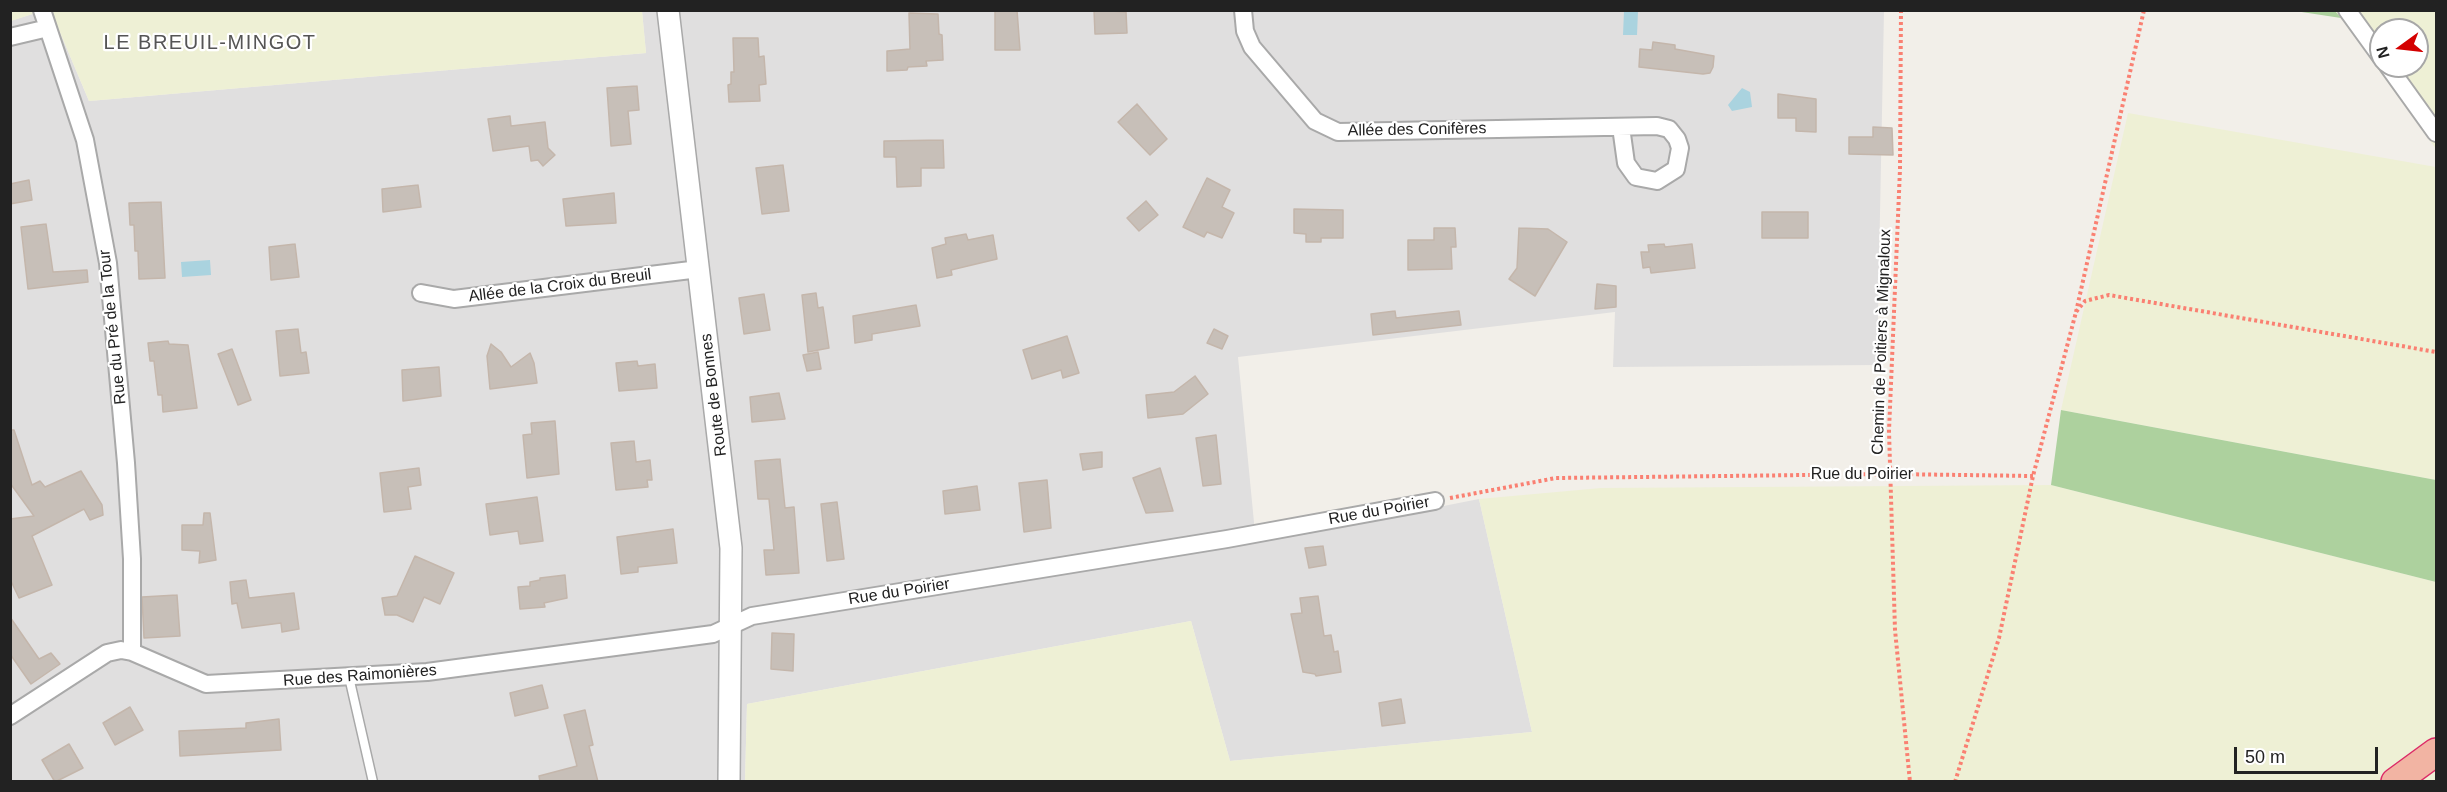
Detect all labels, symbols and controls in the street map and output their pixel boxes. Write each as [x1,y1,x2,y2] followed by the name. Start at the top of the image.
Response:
[2369,18,2429,78] north arrow
[104,31,316,55] district label: LE BREUIL-MINGOT
[2373,44,2393,60] text: N
[1347,119,1487,141] street label: Allée des Conifères
[1868,229,1896,455] street label: Chemin de Poitiers à Mignaloux
[95,249,131,405] street label: Rue du Pré de la Tour
[467,265,653,307] street label: Allée de la Croix du Breuil
[697,332,731,458] street label: Route de Bonnes
[1811,465,1913,485] street label: Rue du Poirier
[1327,493,1431,529] street label: Rue du Poirier
[847,575,951,609] street label: Rue du Poirier
[283,661,437,691] street label: Rue des Raimonières
[2237,735,2381,773] scale bar
[2245,747,2285,767] text: 50 m

